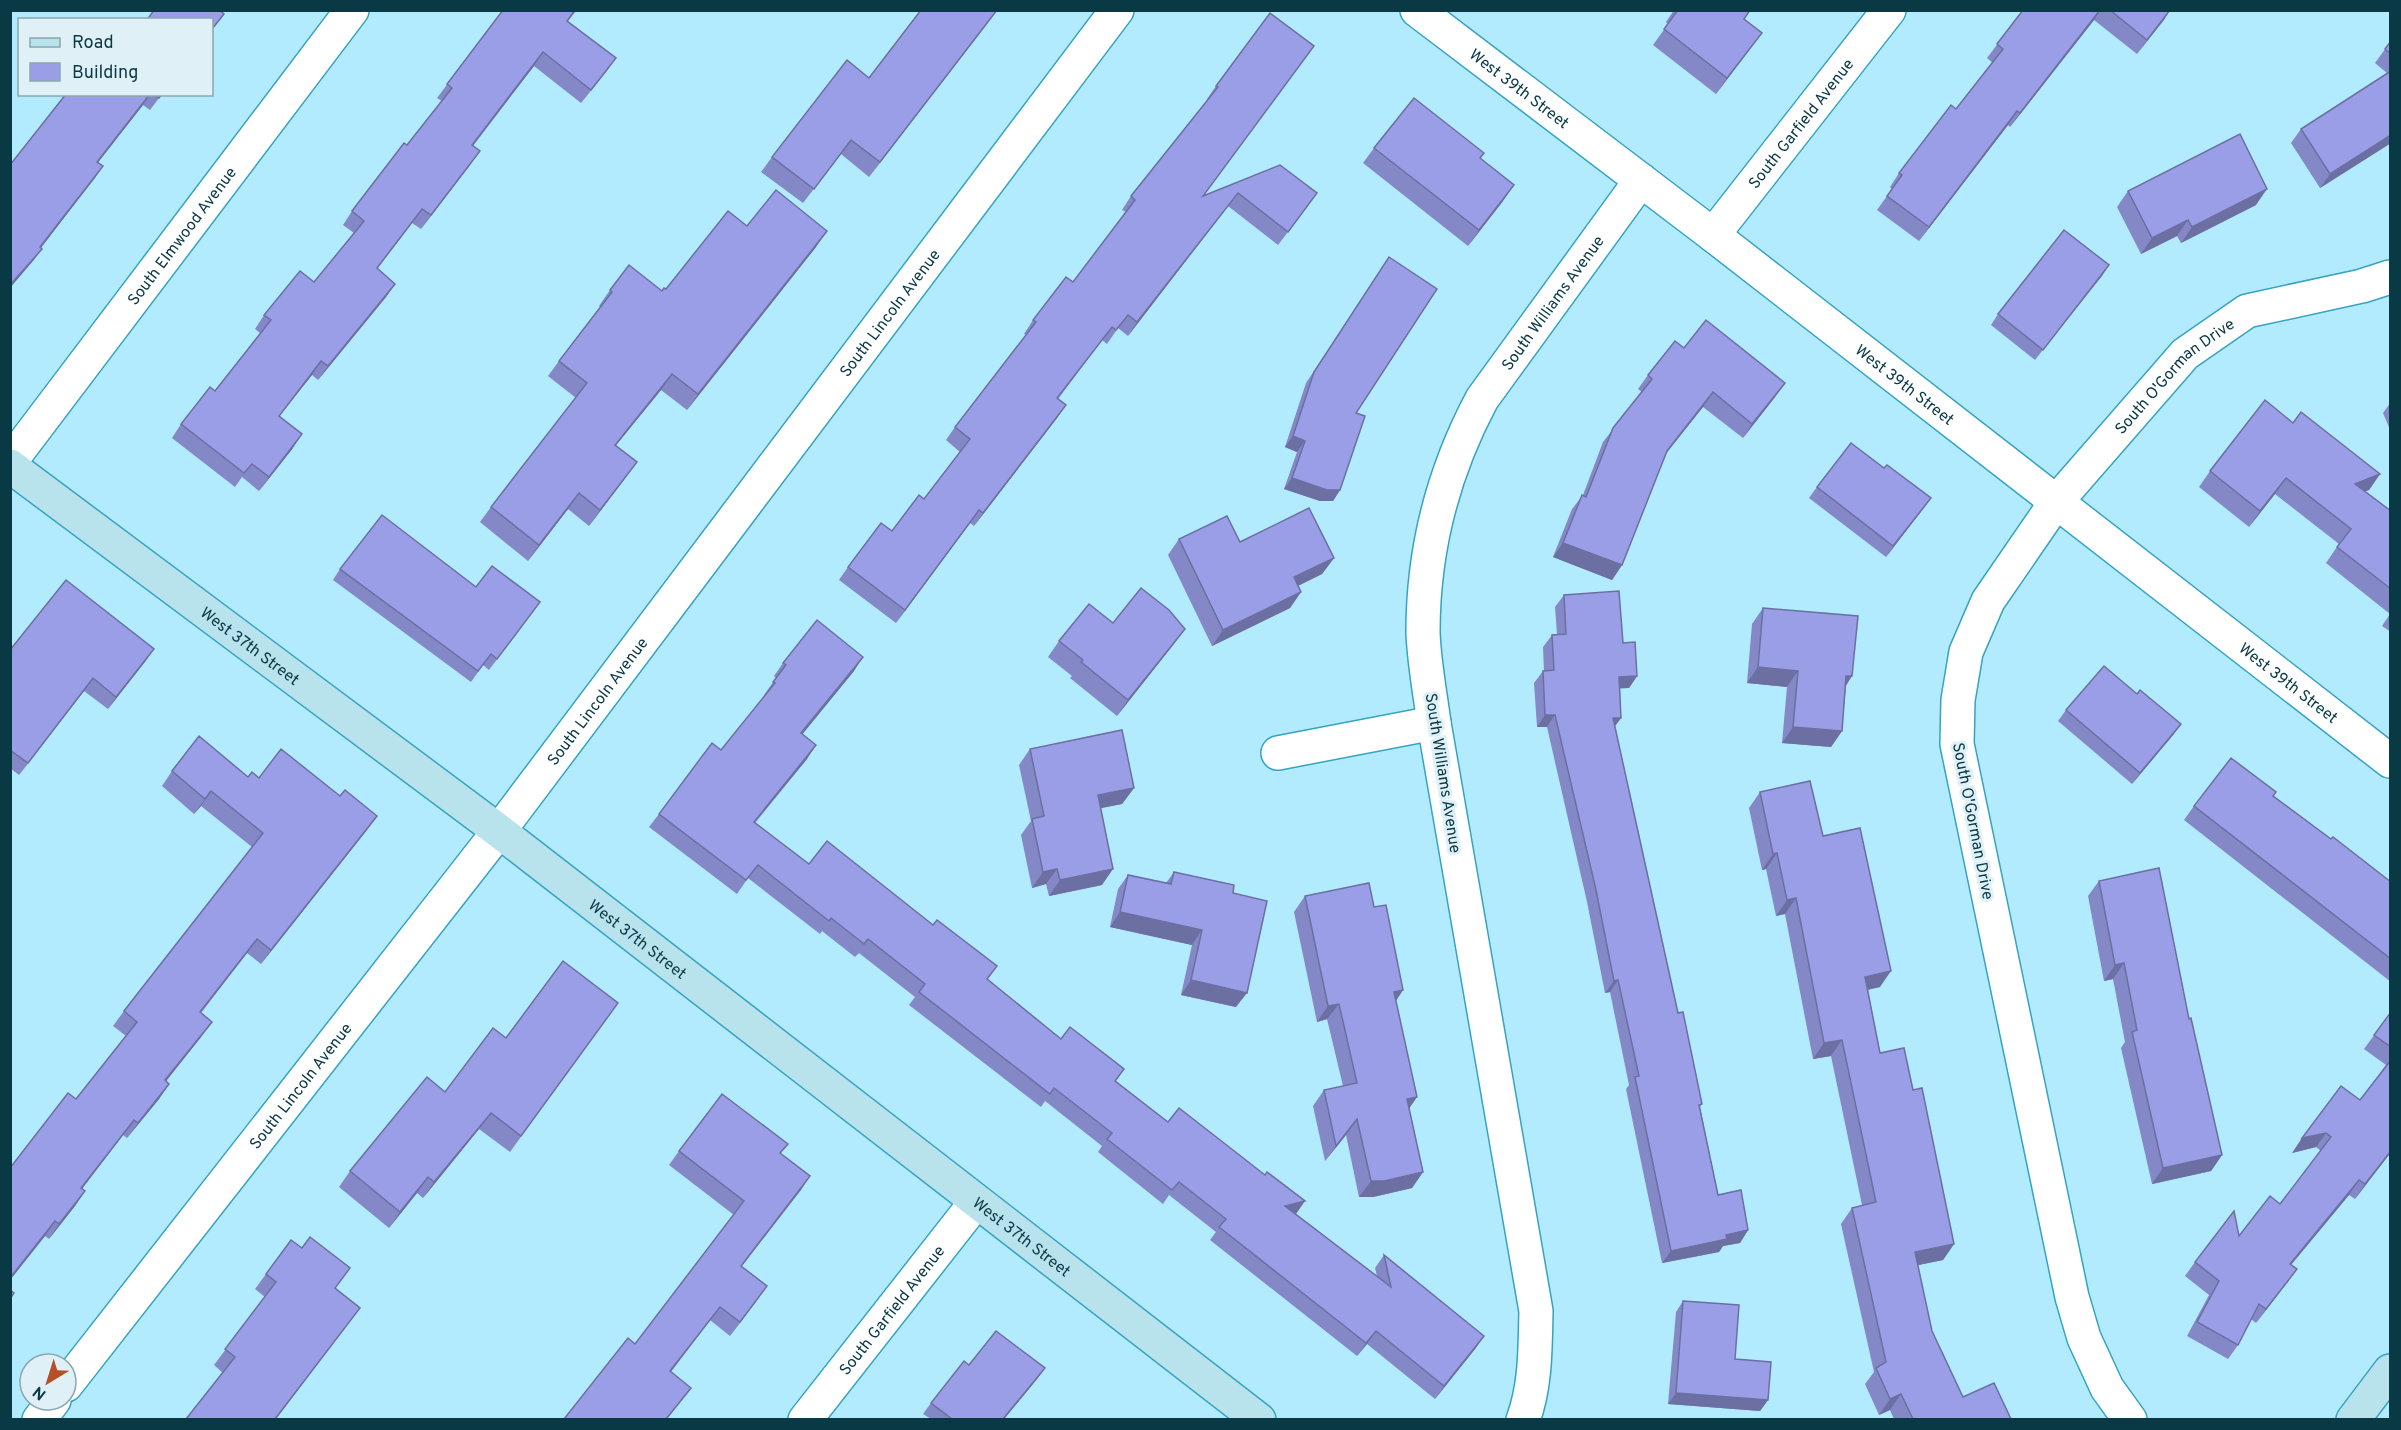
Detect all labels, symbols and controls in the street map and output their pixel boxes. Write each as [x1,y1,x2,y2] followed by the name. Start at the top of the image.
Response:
[18,18,213,96] legend
[72,32,114,55] text: Road
[1465,45,1572,134] street label: West 39th Street
[1745,55,1859,193] street label: South Garfield Avenue
[72,62,138,85] text: Building
[124,164,242,310] street label: South Elmwood Avenue
[1498,232,1609,375] street label: South Williams Avenue
[836,246,945,382] street label: South Lincoln Avenue
[2112,315,2239,439] street label: South O'Gorman Drive
[1850,341,1957,431] street label: West 39th Street
[196,604,303,691] street label: West 37th Street
[544,634,653,770] street label: South Lincoln Avenue
[2234,639,2341,729] street label: West 39th Street
[1420,692,1465,855] street label: South Williams Avenue
[1947,741,1997,902] street label: South O'Gorman Drive
[584,896,690,985] street label: West 37th Street
[246,1020,357,1154] street label: South Lincoln Avenue
[968,1194,1074,1282] street label: West 37th Street
[836,1242,950,1380] street label: South Garfield Avenue
[18,1352,78,1412] north arrow
[29,1381,51,1404] text: N

